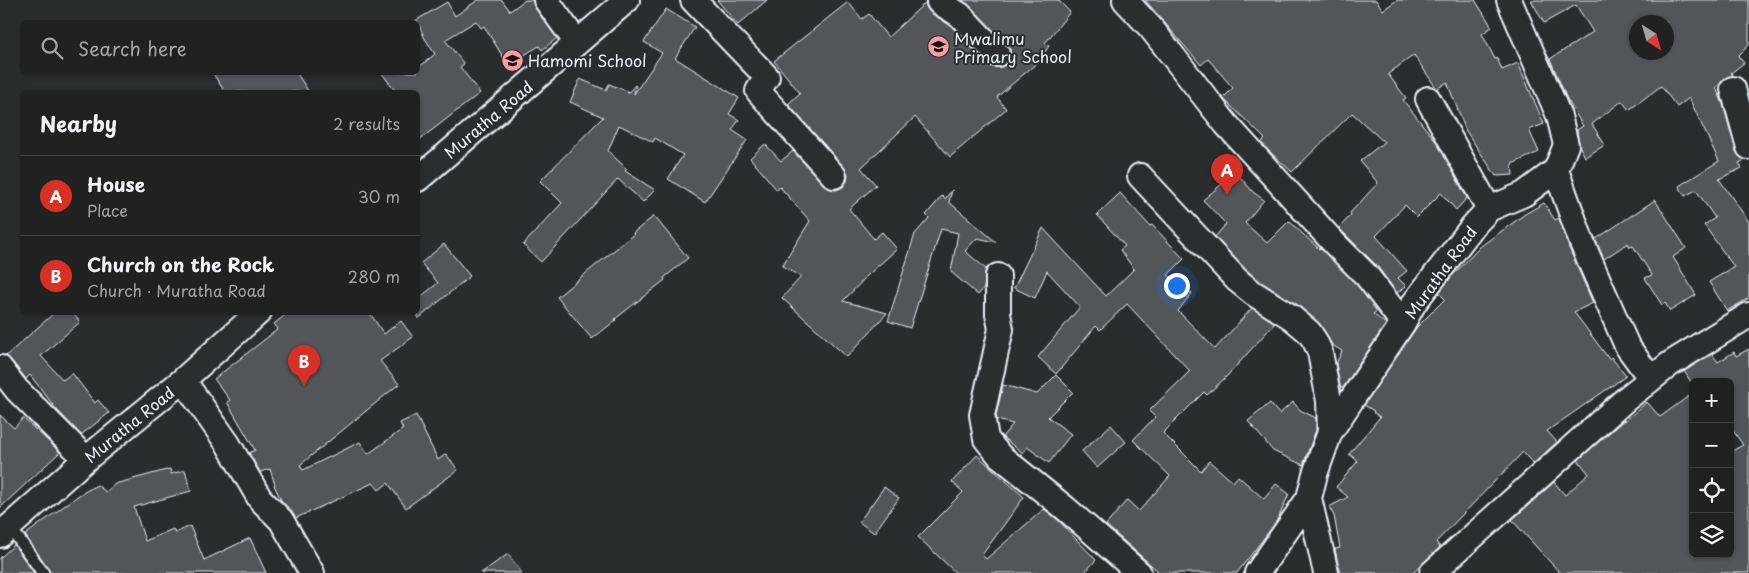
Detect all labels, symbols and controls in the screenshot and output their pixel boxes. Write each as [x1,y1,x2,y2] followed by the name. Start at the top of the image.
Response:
[1629,15,1674,60] north arrow
[20,20,420,75] search box
[954,26,1072,68] place label: Mwalimu Primary School
[38,34,66,62] icon: search
[78,34,187,62] text: Search here
[926,35,950,59] school or university icon: Mwalimu Primary School
[500,48,524,72] school or university icon: Hamomi School
[528,48,647,72] place label: Hamomi School
[438,75,538,163] street label: Muratha Road
[40,107,117,139] text: Nearby
[333,111,400,135] text: 2 results
[1211,154,1243,195] pin: A
[87,170,145,198] text: House
[50,184,62,208] text: A
[358,184,400,208] text: 30 m
[87,198,128,222] text: Place
[1398,221,1482,323] street label: Muratha Road
[87,250,275,278] text: Church on the Rock
[51,264,61,288] text: B
[348,264,400,288] text: 280 m
[1164,273,1190,299] your location
[87,278,266,302] text: Church · Muratha Road
[288,345,320,386] pin: B
[1689,378,1734,558] map controls
[1689,378,1734,423] button: +
[79,380,179,468] street label: Muratha Road
[1689,423,1734,468] button: −
[1689,468,1734,513] button: locate
[1689,513,1734,558] button: layers

